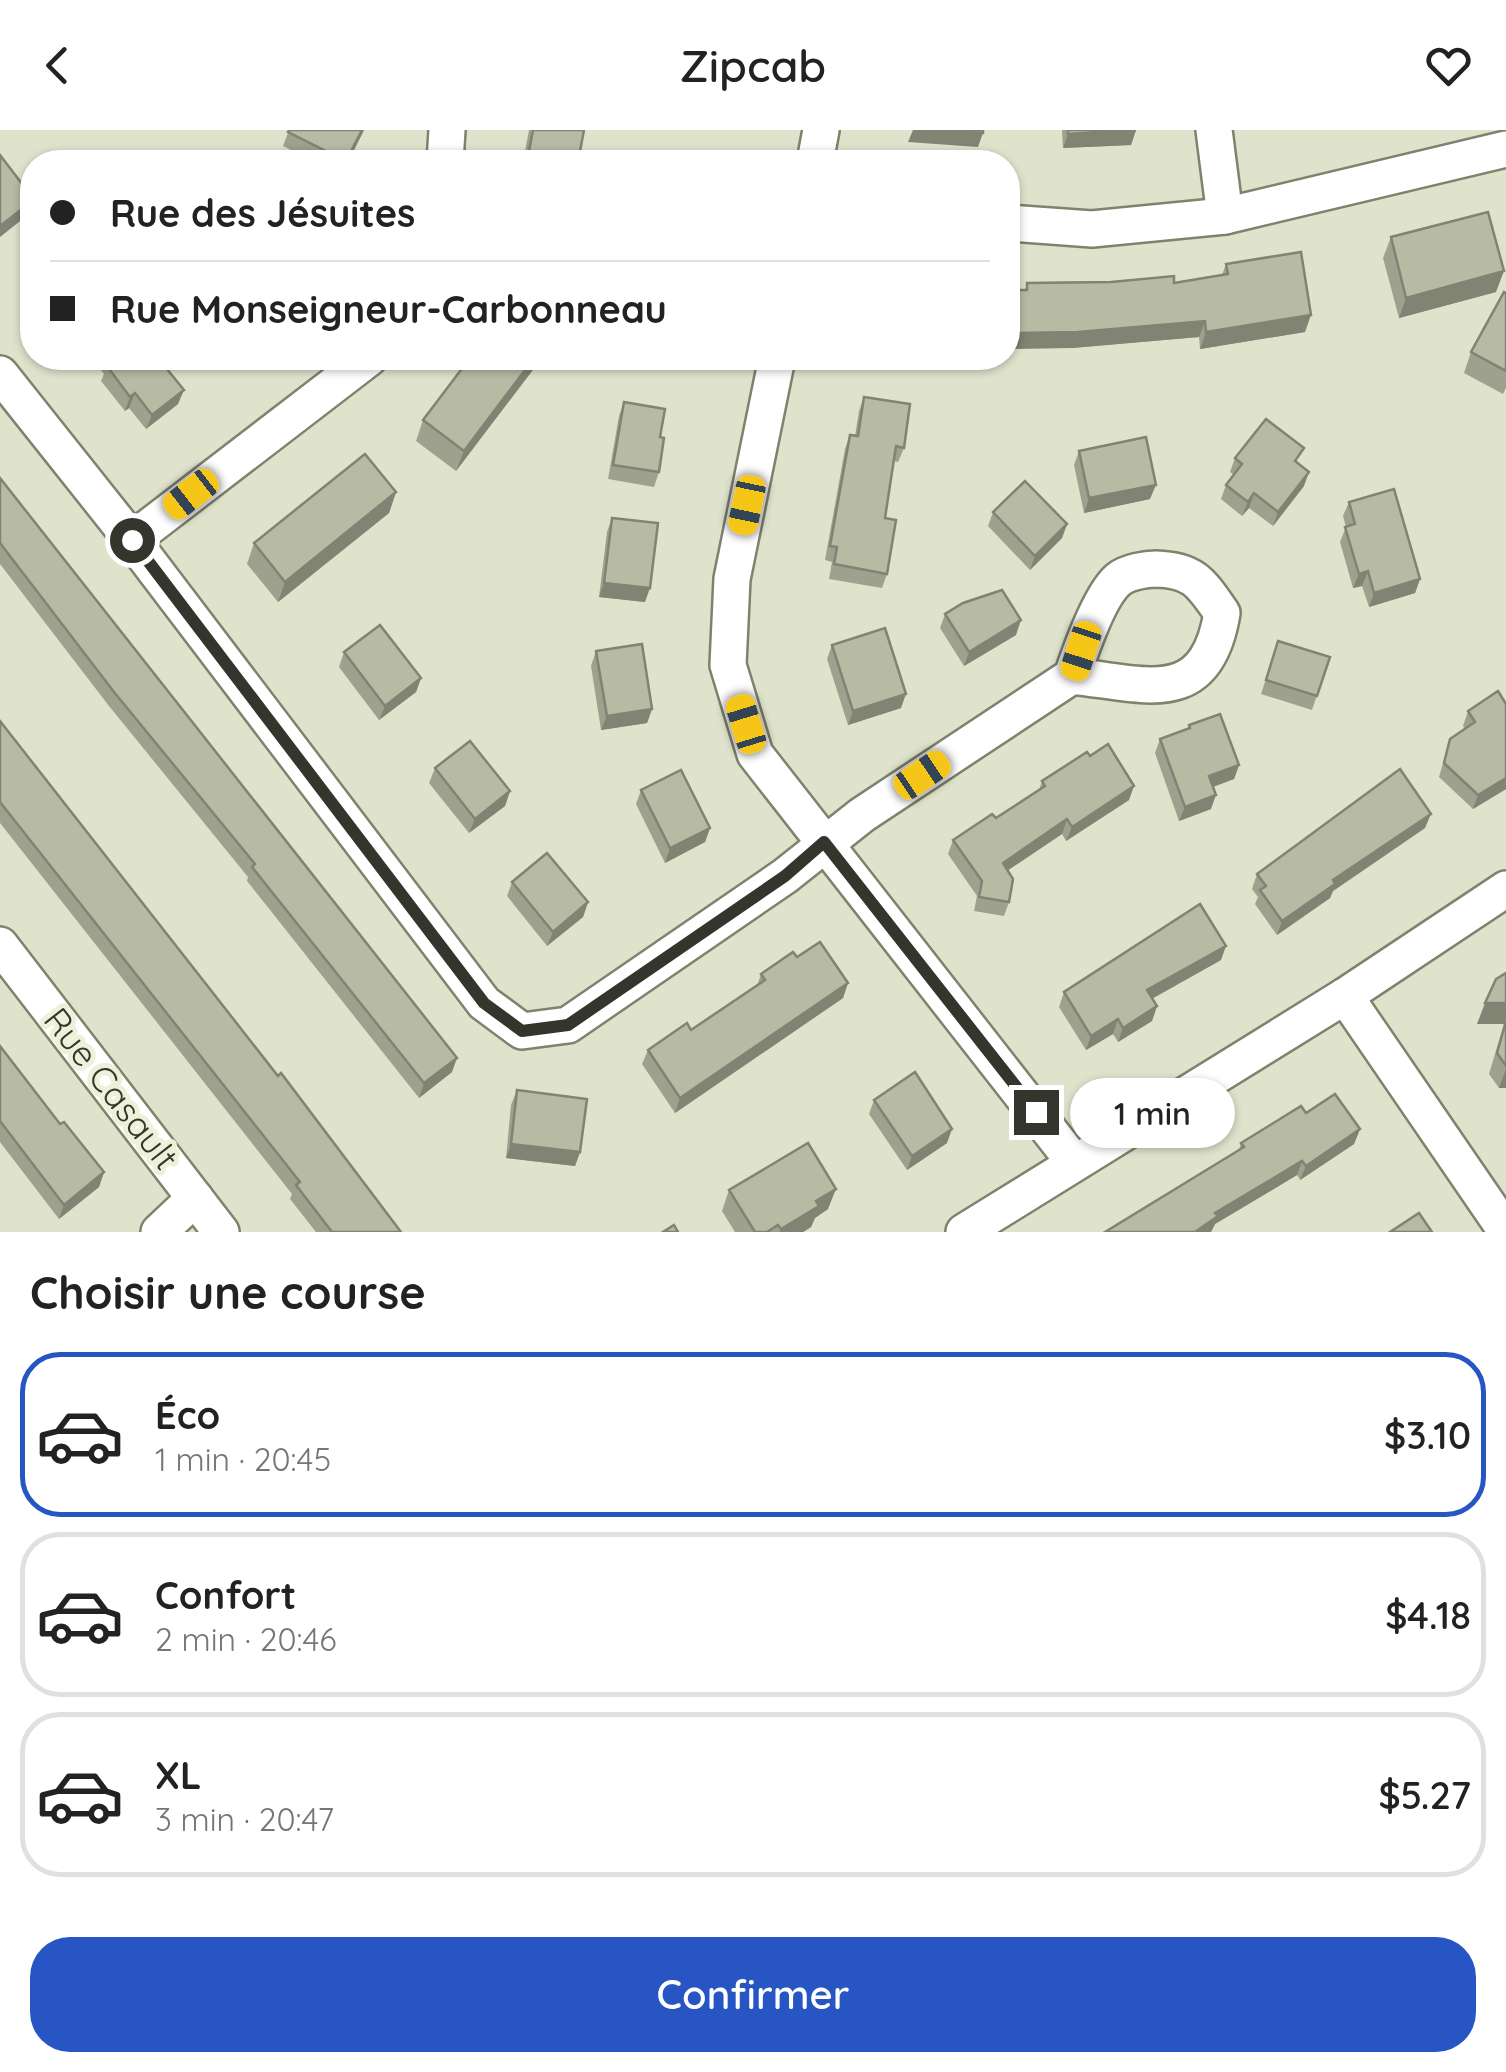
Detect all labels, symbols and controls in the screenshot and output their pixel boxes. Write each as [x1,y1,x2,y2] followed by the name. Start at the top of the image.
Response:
[680,37,826,93] text: Zipcab
[30,38,85,93] icon: back
[1421,38,1476,93] icon: heart
[110,189,415,237] text: Rue des Jésuites
[110,285,667,333] text: Rue Monseigneur-Carbonneau
[158,464,224,524] car
[726,473,768,537] car
[110,518,155,563] route start
[1057,618,1105,684] car
[723,691,769,757] car
[889,746,955,804] car
[35,999,189,1178] street label: Rue Casault
[1071,1077,1236,1147] callout: 1 min
[1014,1090,1059,1135] route end
[1114,1093,1191,1133] text: 1 min
[30,1264,426,1320] text: Choisir une course
[35,1390,125,1480] icon: car
[155,1391,220,1439] text: Éco
[1384,1411,1471,1459] text: $3.10
[155,1439,331,1479] text: 1 min · 20:45
[35,1570,125,1660] icon: car
[155,1571,296,1619] text: Confort
[1385,1591,1471,1639] text: $4.18
[155,1619,337,1659] text: 2 min · 20:46
[35,1750,125,1840] icon: car
[155,1751,201,1799] text: XL
[1378,1771,1471,1819] text: $5.27
[155,1799,334,1839] text: 3 min · 20:47
[30,1937,1476,2052] button: Confirmer

